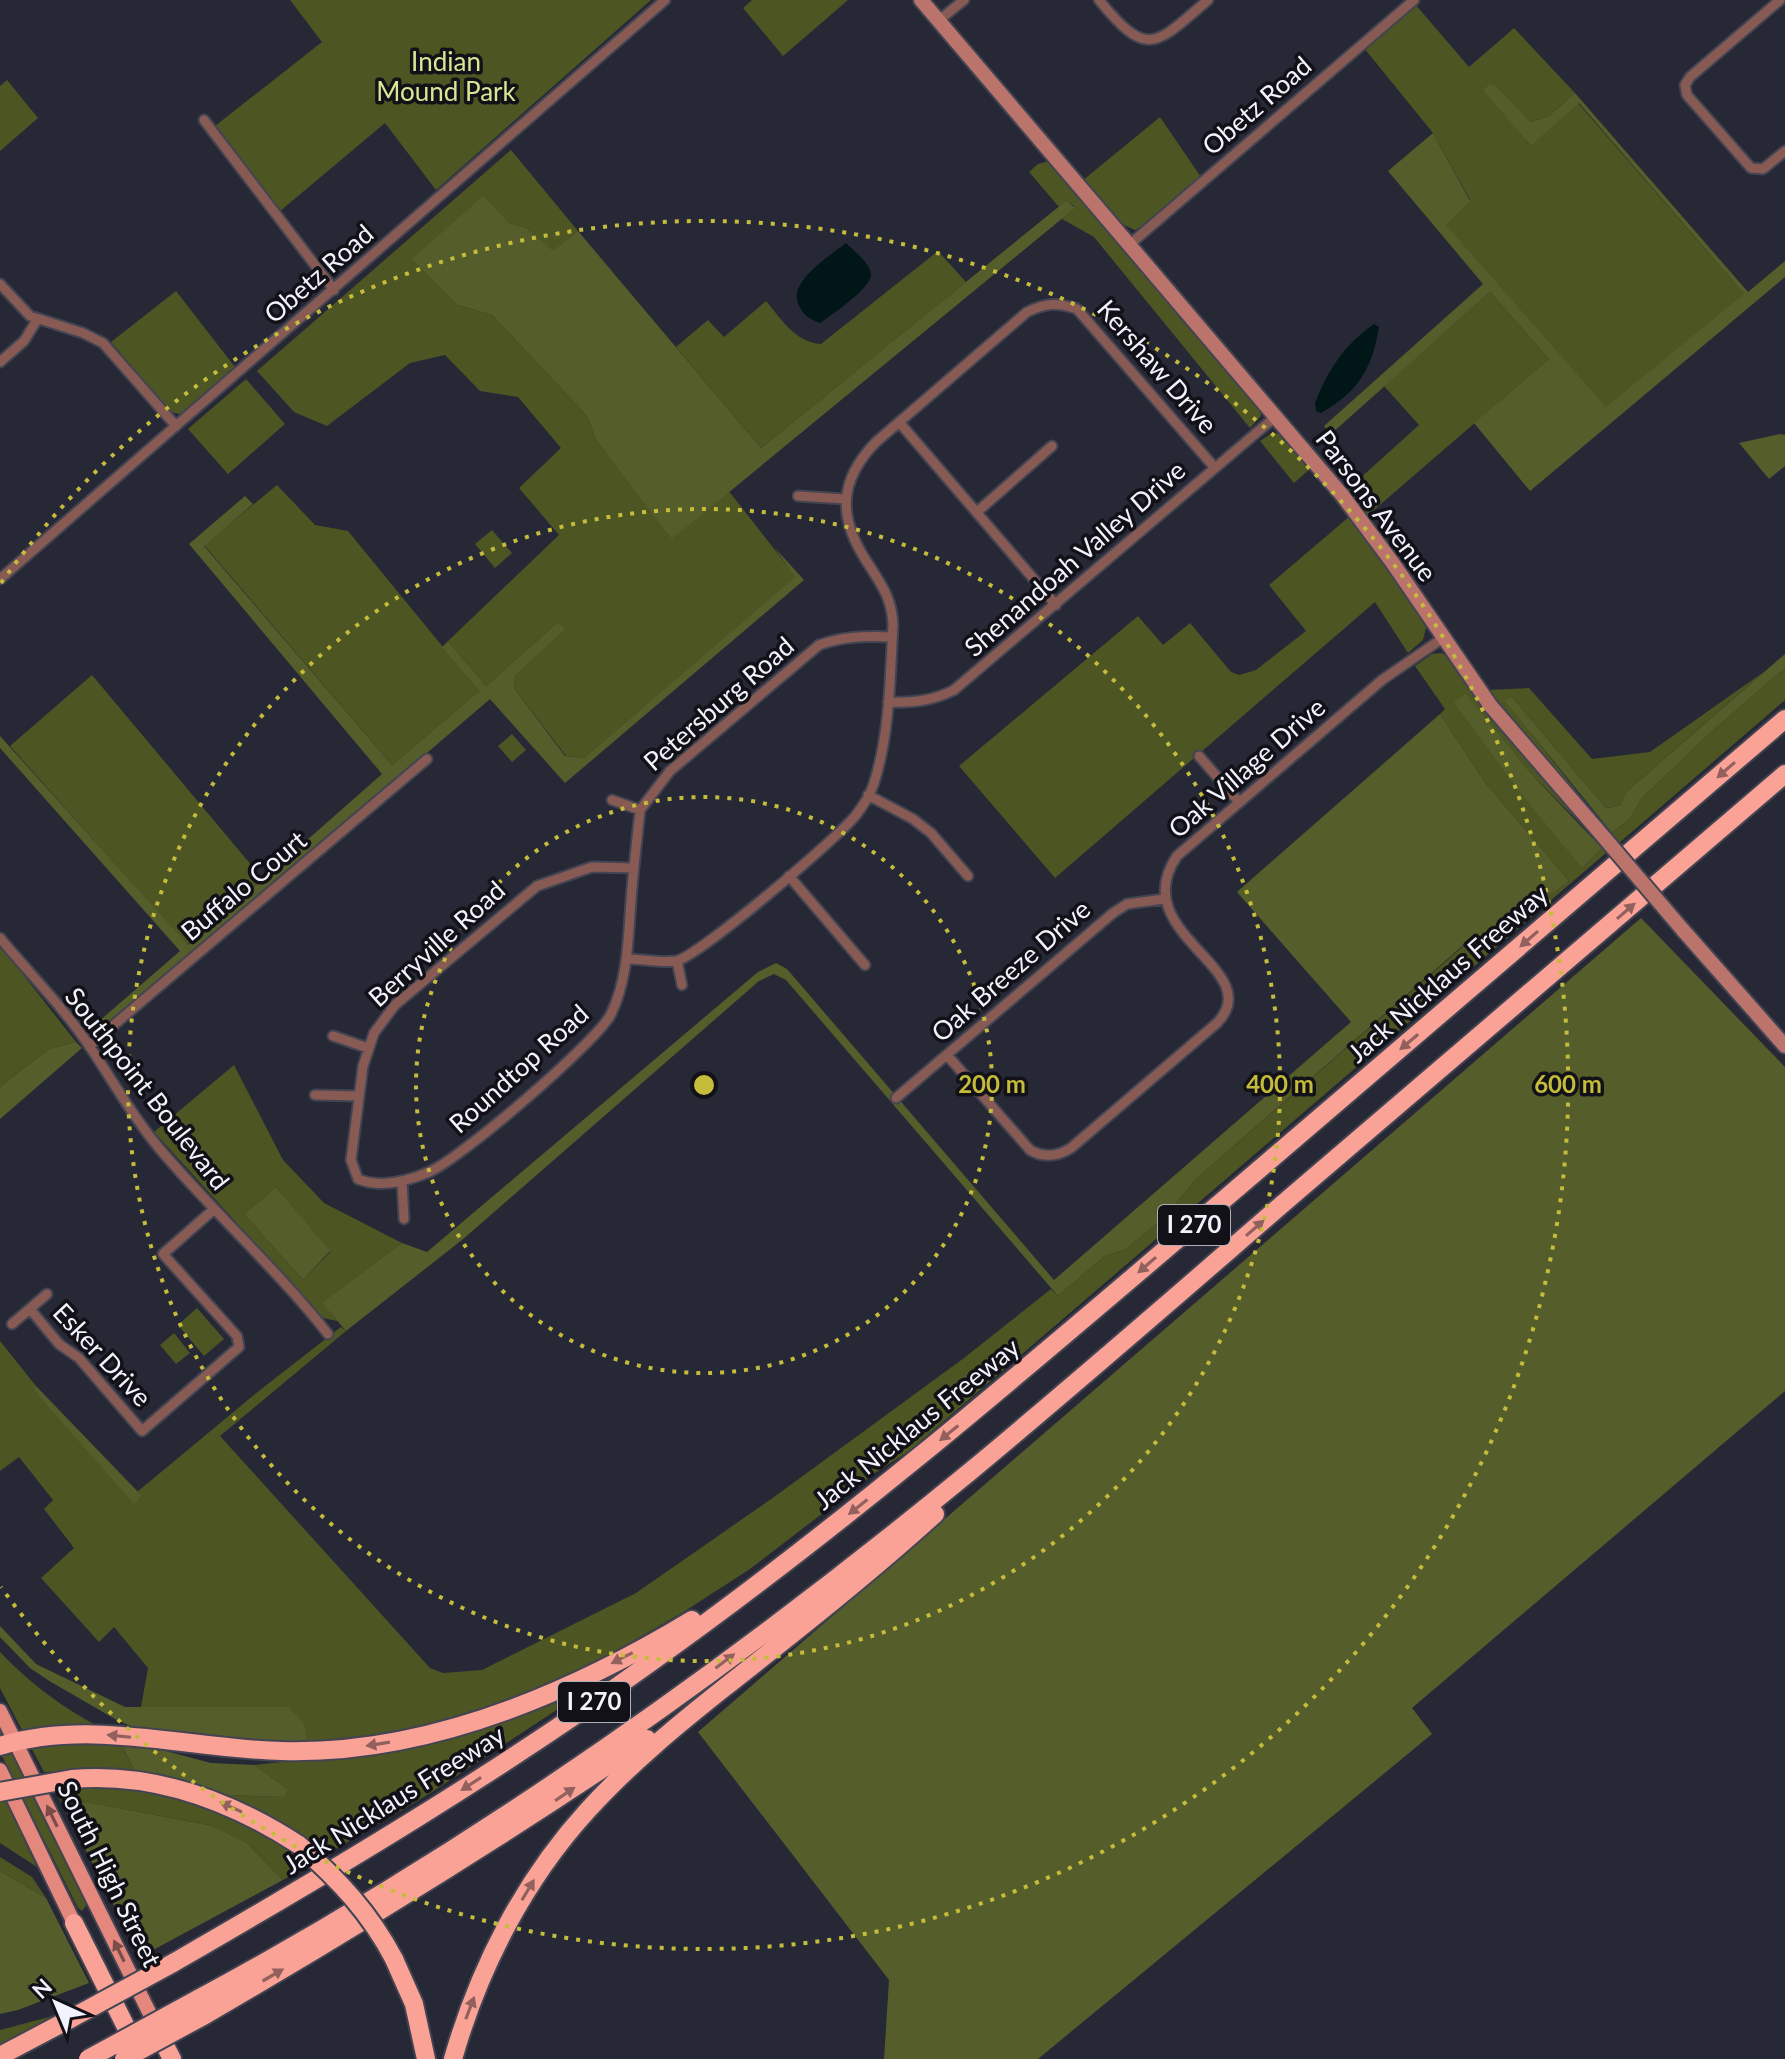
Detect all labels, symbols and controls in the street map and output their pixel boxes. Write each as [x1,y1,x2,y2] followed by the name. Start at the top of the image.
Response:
[376,45,517,107] park label: Indian Mound Park
[1195,49,1317,161] street label: Obetz Road
[257,217,379,329] street label: Obetz Road
[1091,293,1224,440] street label: Kershaw Drive
[1310,423,1444,587] street label: Parsons Avenue
[957,454,1191,663] street label: Shenandoah Valley Drive
[637,629,800,777] street label: Petersburg Road
[1161,691,1331,844] street label: Oak Village Drive
[1716,760,1735,778] one-way arrow
[174,823,313,947] street label: Buffalo Court
[361,874,511,1013] street label: Berryville Road
[1341,877,1554,1069] street label: Jack Nicklaus Freeway
[924,893,1096,1048] street label: Oak Breeze Drive
[1615,903,1635,920] one-way arrow
[1519,930,1539,948] one-way arrow
[59,981,237,1196] street label: Southpoint Boulevard
[442,997,595,1139] street label: Roundtop Road
[1399,1033,1419,1050] one-way arrow
[958,1069,1026,1098] text: 200 m
[1246,1069,1314,1098] text: 400 m
[1534,1069,1602,1098] text: 600 m
[690,1071,718,1099] centre of rings
[1158,1205,1230,1245] road number: I 270
[1244,1220,1264,1237] one-way arrow
[1138,1256,1158,1273] one-way arrow
[47,1296,159,1413] street label: Esker Drive
[807,1330,1026,1516] street label: Jack Nicklaus Freeway
[939,1425,959,1441] one-way arrow
[848,1498,868,1514] one-way arrow
[611,1651,634,1665] one-way arrow
[714,1654,735,1670] one-way arrow
[558,1682,630,1722] road number: I 270
[277,1718,510,1880] street label: Jack Nicklaus Freeway
[106,1730,131,1743] one-way arrow
[365,1738,390,1751] one-way arrow
[51,1775,169,1972] street label: South High Street
[460,1776,481,1791] one-way arrow
[554,1787,576,1802] one-way arrow
[219,1800,243,1814] one-way arrow
[45,1805,58,1828] one-way arrow
[521,1879,535,1901] one-way arrow
[112,1940,125,1963] one-way arrow
[16,1963,96,2043] north arrow
[262,1968,284,1982] one-way arrow
[26,1973,57,2004] text: N
[464,1996,477,2020] one-way arrow

